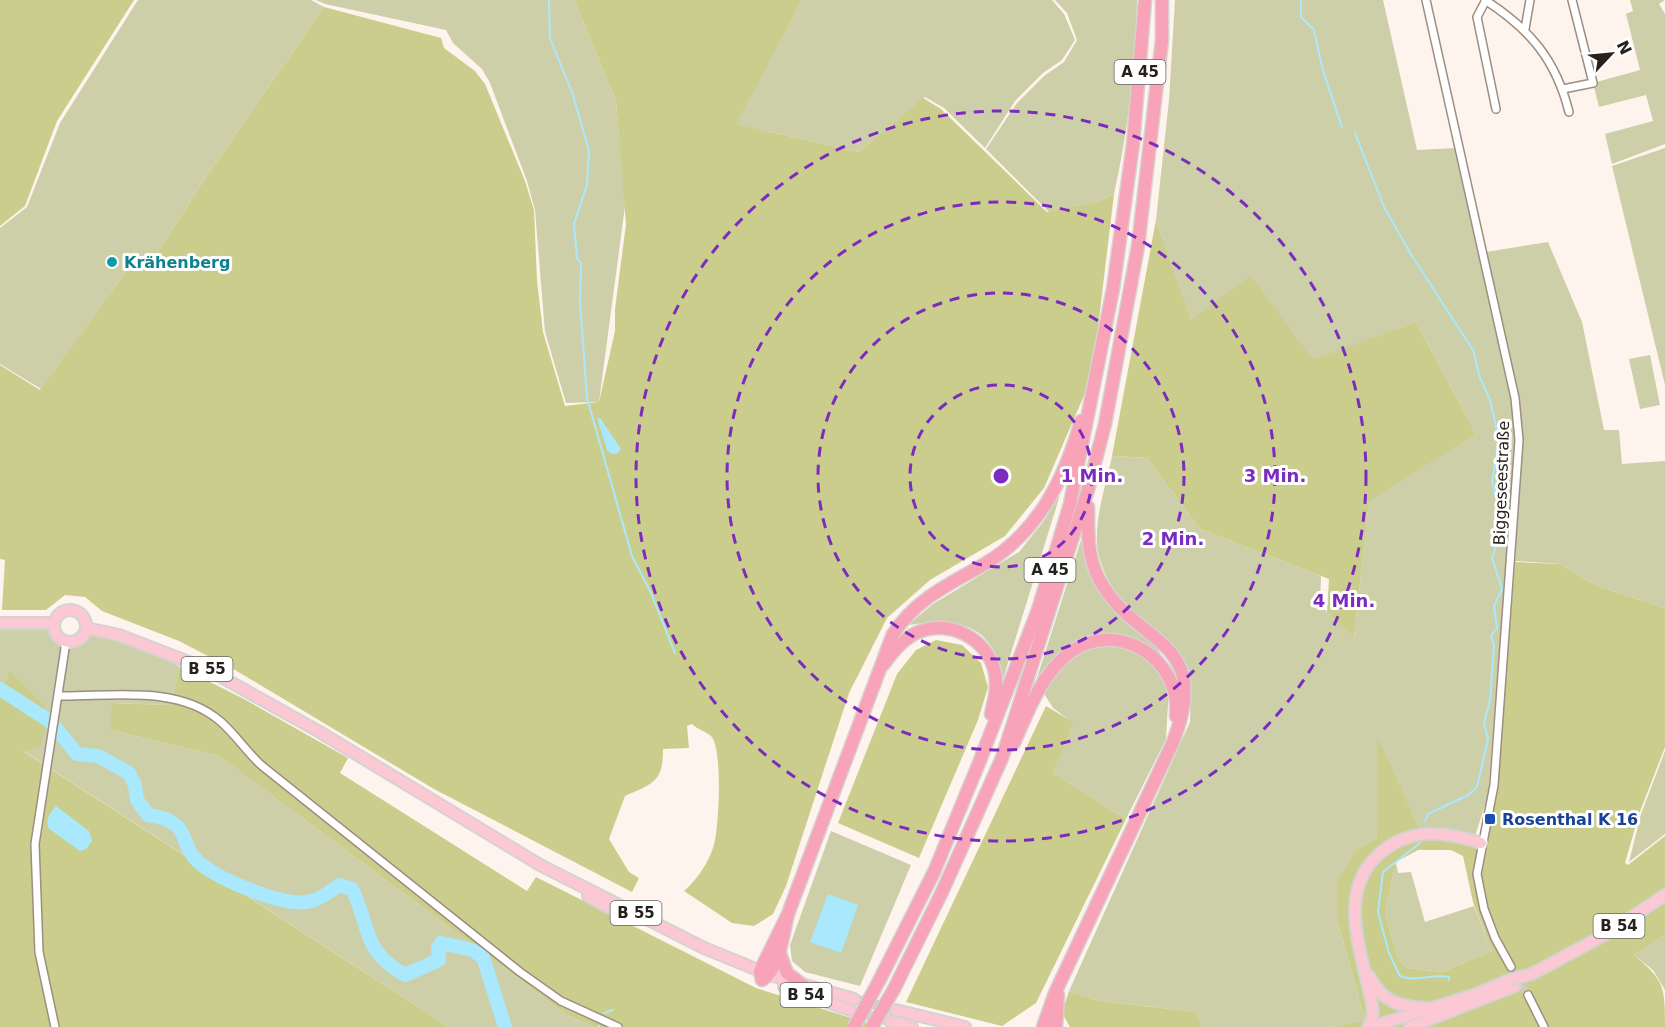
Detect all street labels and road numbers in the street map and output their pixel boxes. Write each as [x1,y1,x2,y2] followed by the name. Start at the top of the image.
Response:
[1114,60,1166,84] road number: A 45
[1490,420,1513,546] street label: Biggeseestraße
[1024,558,1076,582] road number: A 45
[182,657,232,681] road number: B 55
[610,901,662,925] road number: B 55
[1594,914,1644,938] road number: B 54
[780,983,832,1007] road number: B 54

